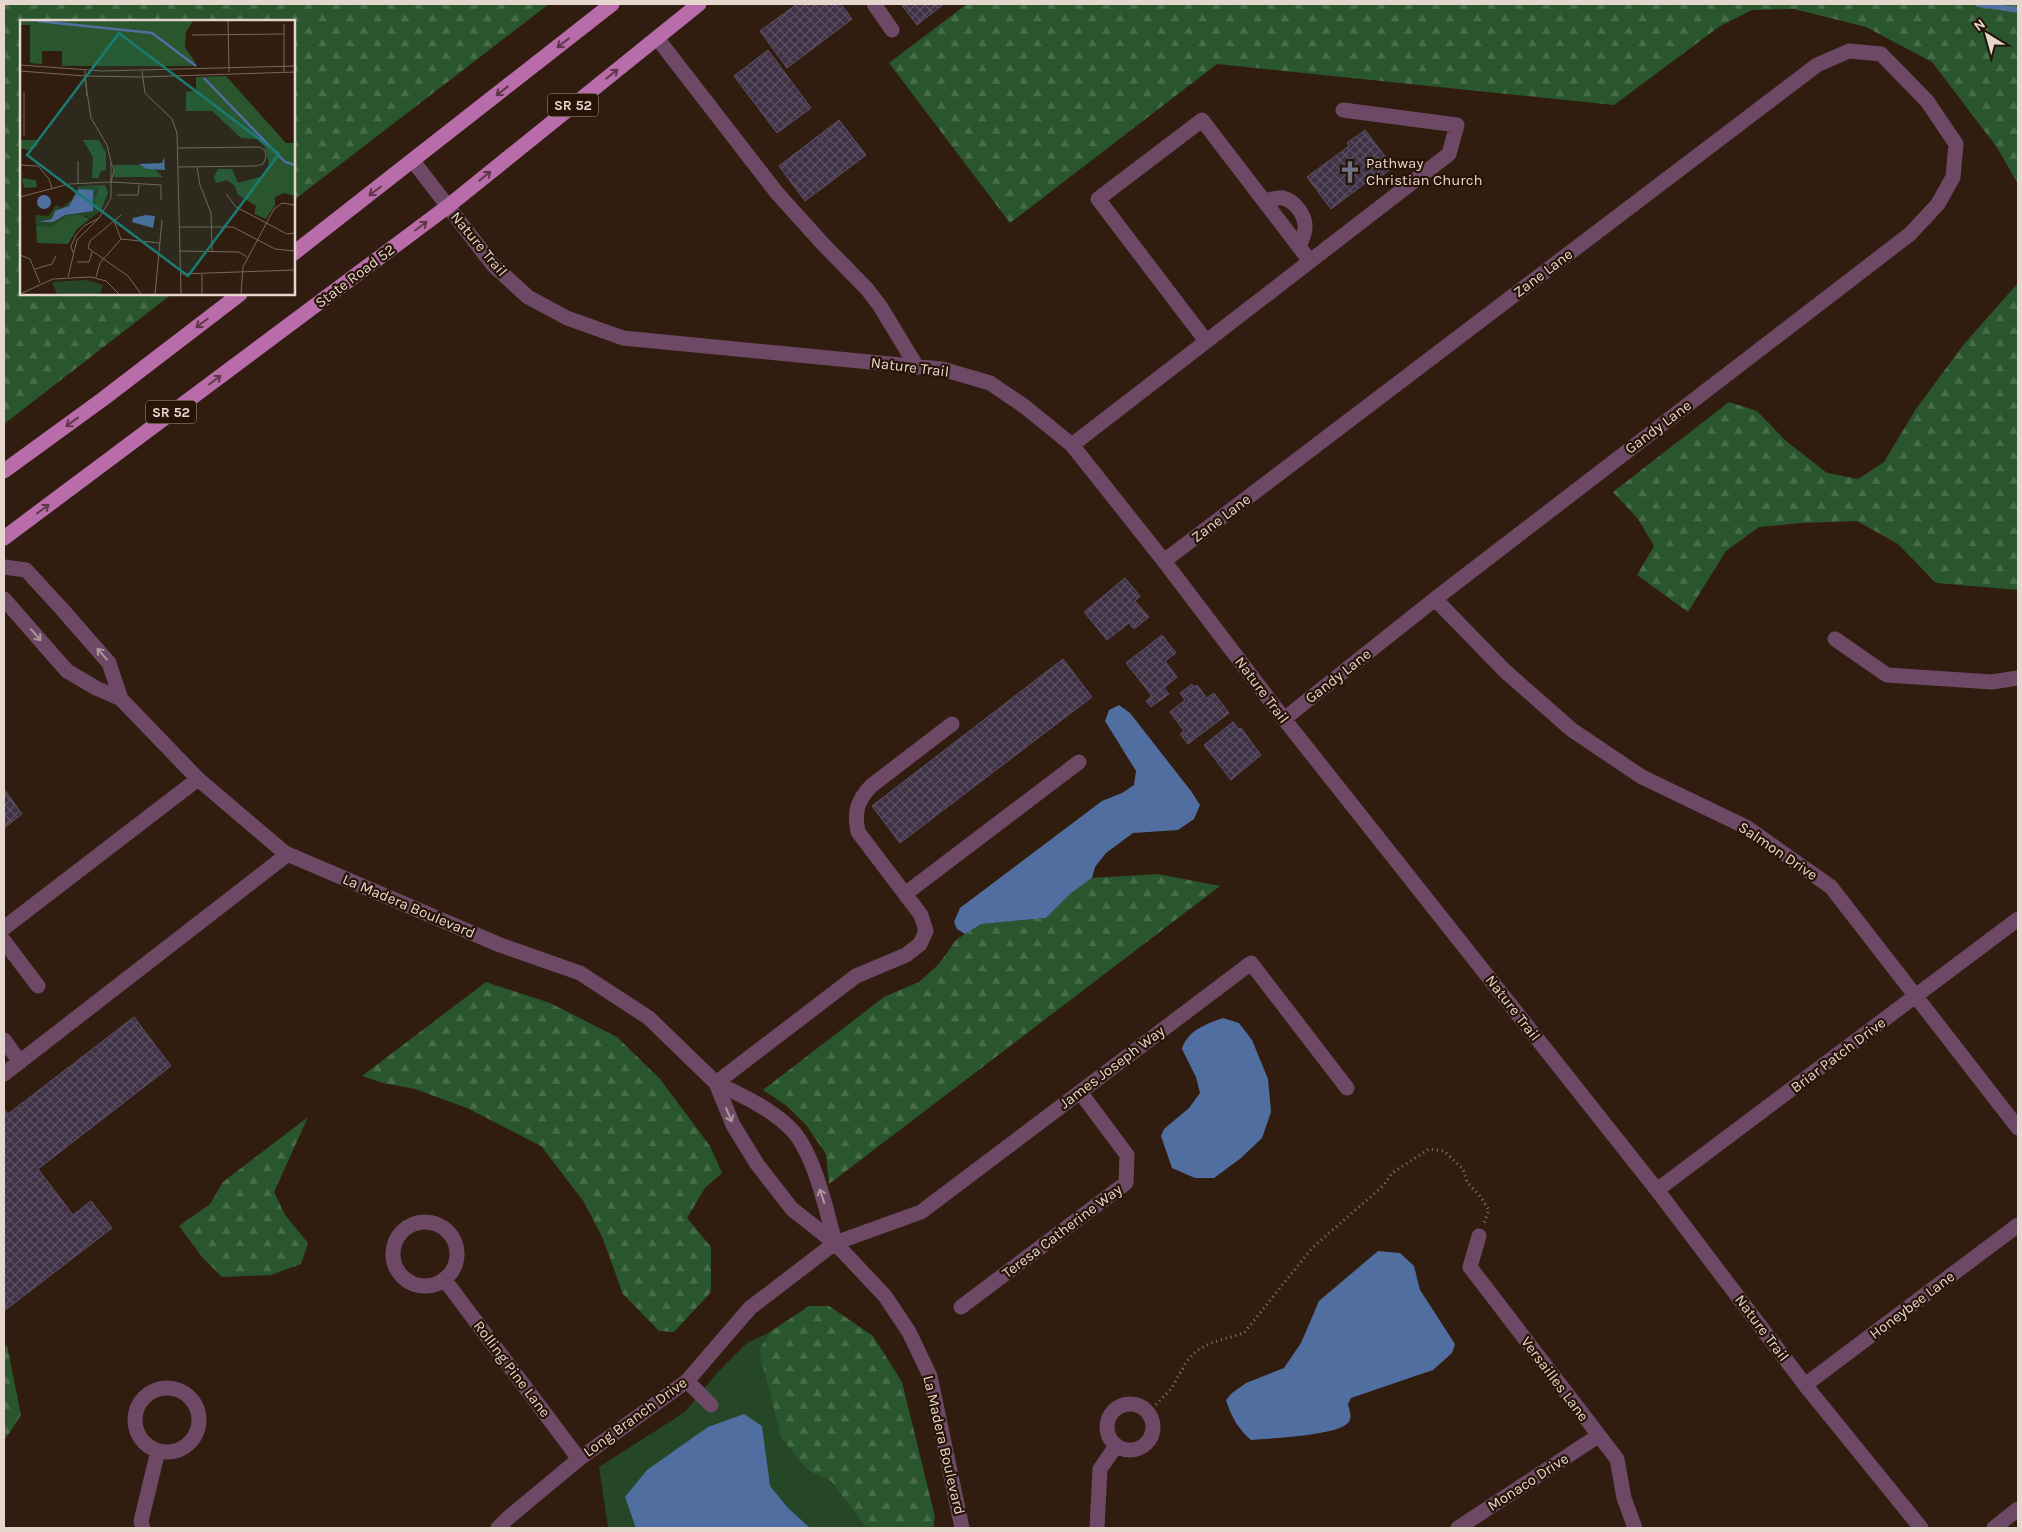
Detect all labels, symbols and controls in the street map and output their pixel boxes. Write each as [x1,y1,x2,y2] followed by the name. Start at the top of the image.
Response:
[1962,10,2012,60] north arrow
[1970,15,1989,35] text: N
[20,20,295,295] inset map
[556,38,570,48] one-way arrow
[605,69,618,80] one-way arrow
[496,85,509,96] one-way arrow
[548,94,598,116] road number: SR 52
[1366,154,1483,189] place label: Pathway Christian Church
[1337,159,1363,185] church icon: Pathway Christian Church
[479,171,492,182] one-way arrow
[369,185,382,196] one-way arrow
[447,208,511,280] street label: Nature Trail
[414,221,428,231] one-way arrow
[312,240,398,312] street label: State Road 52
[1510,245,1576,301] street label: Zane Lane
[196,318,209,329] one-way arrow
[870,353,950,381] street label: Nature Trail
[208,375,222,385] one-way arrow
[1621,396,1695,458] street label: Gandy Lane
[146,401,196,424] road number: SR 52
[66,416,79,427] one-way arrow
[1188,490,1254,546] street label: Zane Lane
[36,504,50,514] one-way arrow
[30,629,42,642] one-way arrow
[1302,645,1374,707] street label: Gandy Lane
[96,648,107,661] one-way arrow
[1231,653,1293,727] street label: Nature Trail
[1735,818,1821,884] street label: Salmon Drive
[340,870,478,942] street label: La Madera Boulevard
[1482,971,1544,1045] street label: Nature Trail
[1787,1013,1889,1097] street label: Briar Patch Drive
[1056,1022,1168,1112] street label: James Joseph Way
[725,1107,734,1122] one-way arrow
[999,1180,1125,1282] street label: Teresa Catherine Way
[817,1189,827,1205] one-way arrow
[1866,1267,1958,1343] street label: Honeybee Lane
[1731,1291,1793,1365] street label: Nature Trail
[470,1317,554,1421] street label: Rolling Pine Lane
[1517,1333,1593,1425] street label: Versailles Lane
[580,1373,690,1461] street label: Long Branch Drive
[919,1374,969,1516] street label: La Madera Boulevard
[1484,1449,1572,1515] street label: Monaco Drive

